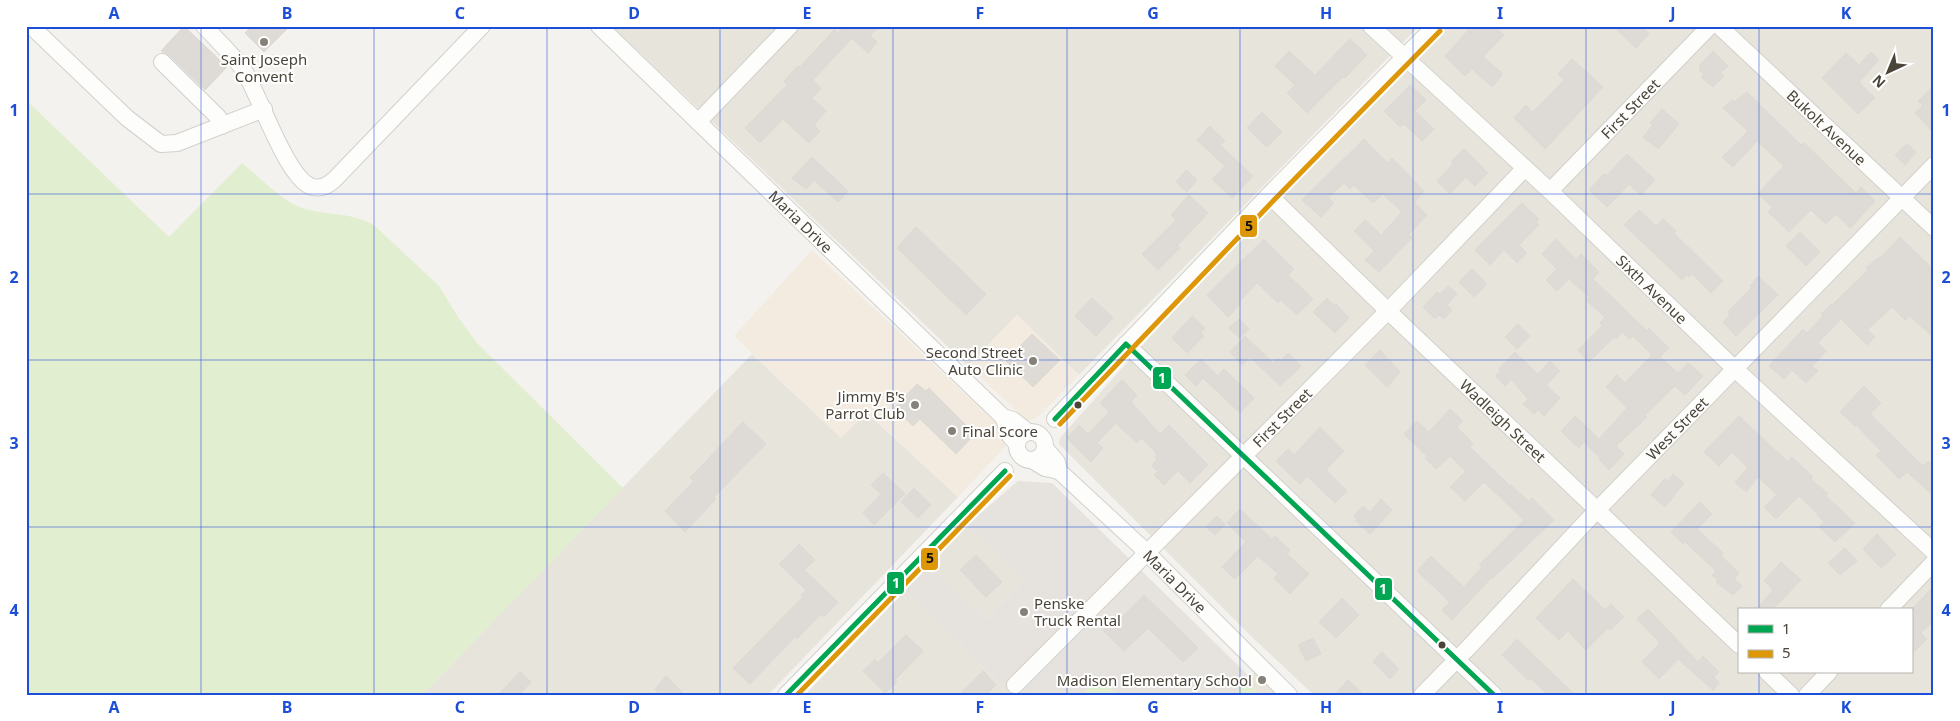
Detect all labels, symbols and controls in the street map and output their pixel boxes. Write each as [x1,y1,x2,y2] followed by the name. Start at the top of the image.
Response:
[108,2,120,24] text: A
[282,2,292,24] text: B
[455,2,465,24] text: C
[628,2,640,24] text: D
[803,2,812,24] text: E
[976,2,984,24] text: F
[1147,2,1159,24] text: G
[1320,2,1332,24] text: H
[1497,2,1503,24] text: I
[1668,2,1676,24] text: J
[1841,2,1852,24] text: K
[258,36,270,48] marker: Saint Joseph Convent
[1862,48,1912,98] north arrow
[221,49,307,86] place label: Saint Joseph Convent
[1868,71,1889,93] text: N
[1596,74,1664,143] street label: First Street
[1783,85,1871,170] street label: Bukolt Avenue
[9,99,19,121] text: 1
[1941,99,1951,121] text: 1
[765,186,837,257] street label: Maria Drive
[1239,214,1258,238] line badge: 5
[1245,216,1253,235] text: 5
[1612,250,1692,328] street label: Sixth Avenue
[9,266,19,288] text: 2
[1941,266,1951,288] text: 2
[926,342,1024,379] place label: Second Street Auto Clinic
[1027,355,1039,367] marker: Second Street Auto Clinic
[1152,366,1172,390] line badge: 1
[1158,368,1166,387] text: 1
[1456,375,1551,467] street label: Wadleigh Street
[1248,383,1316,451] street label: First Street
[825,386,905,423] place label: Jimmy B's Parrot Club
[1642,392,1713,464] street label: West Street
[909,399,921,411] marker: Jimmy B's Parrot Club
[1073,400,1083,410] unlabelled marker
[962,421,1038,441] place label: Final Score
[946,425,958,437] marker: Final Score
[9,432,19,454] text: 3
[1941,432,1951,454] text: 3
[1139,545,1211,617] street label: Maria Drive
[920,547,939,571] line badge: 5
[926,548,934,567] text: 5
[886,571,905,595] line badge: 1
[892,573,900,592] text: 1
[1374,577,1393,601] line badge: 1
[1379,579,1387,598] text: 1
[1034,593,1121,630] place label: Penske Truck Rental
[9,599,19,621] text: 4
[1941,599,1951,621] text: 4
[1018,606,1030,618] marker: Penske Truck Rental
[1738,608,1912,674] legend
[1782,618,1791,638] text: 1
[1437,640,1447,650] unlabelled marker
[1782,642,1791,662] text: 5
[1057,670,1252,690] place label: Madison Elementary School
[1256,674,1268,686] marker: Madison Elementary School
[108,696,120,718] text: A
[282,696,292,718] text: B
[455,696,465,718] text: C
[628,696,640,718] text: D
[803,696,812,718] text: E
[976,696,984,718] text: F
[1147,696,1159,718] text: G
[1320,696,1332,718] text: H
[1497,696,1503,718] text: I
[1668,696,1676,718] text: J
[1841,696,1852,718] text: K

